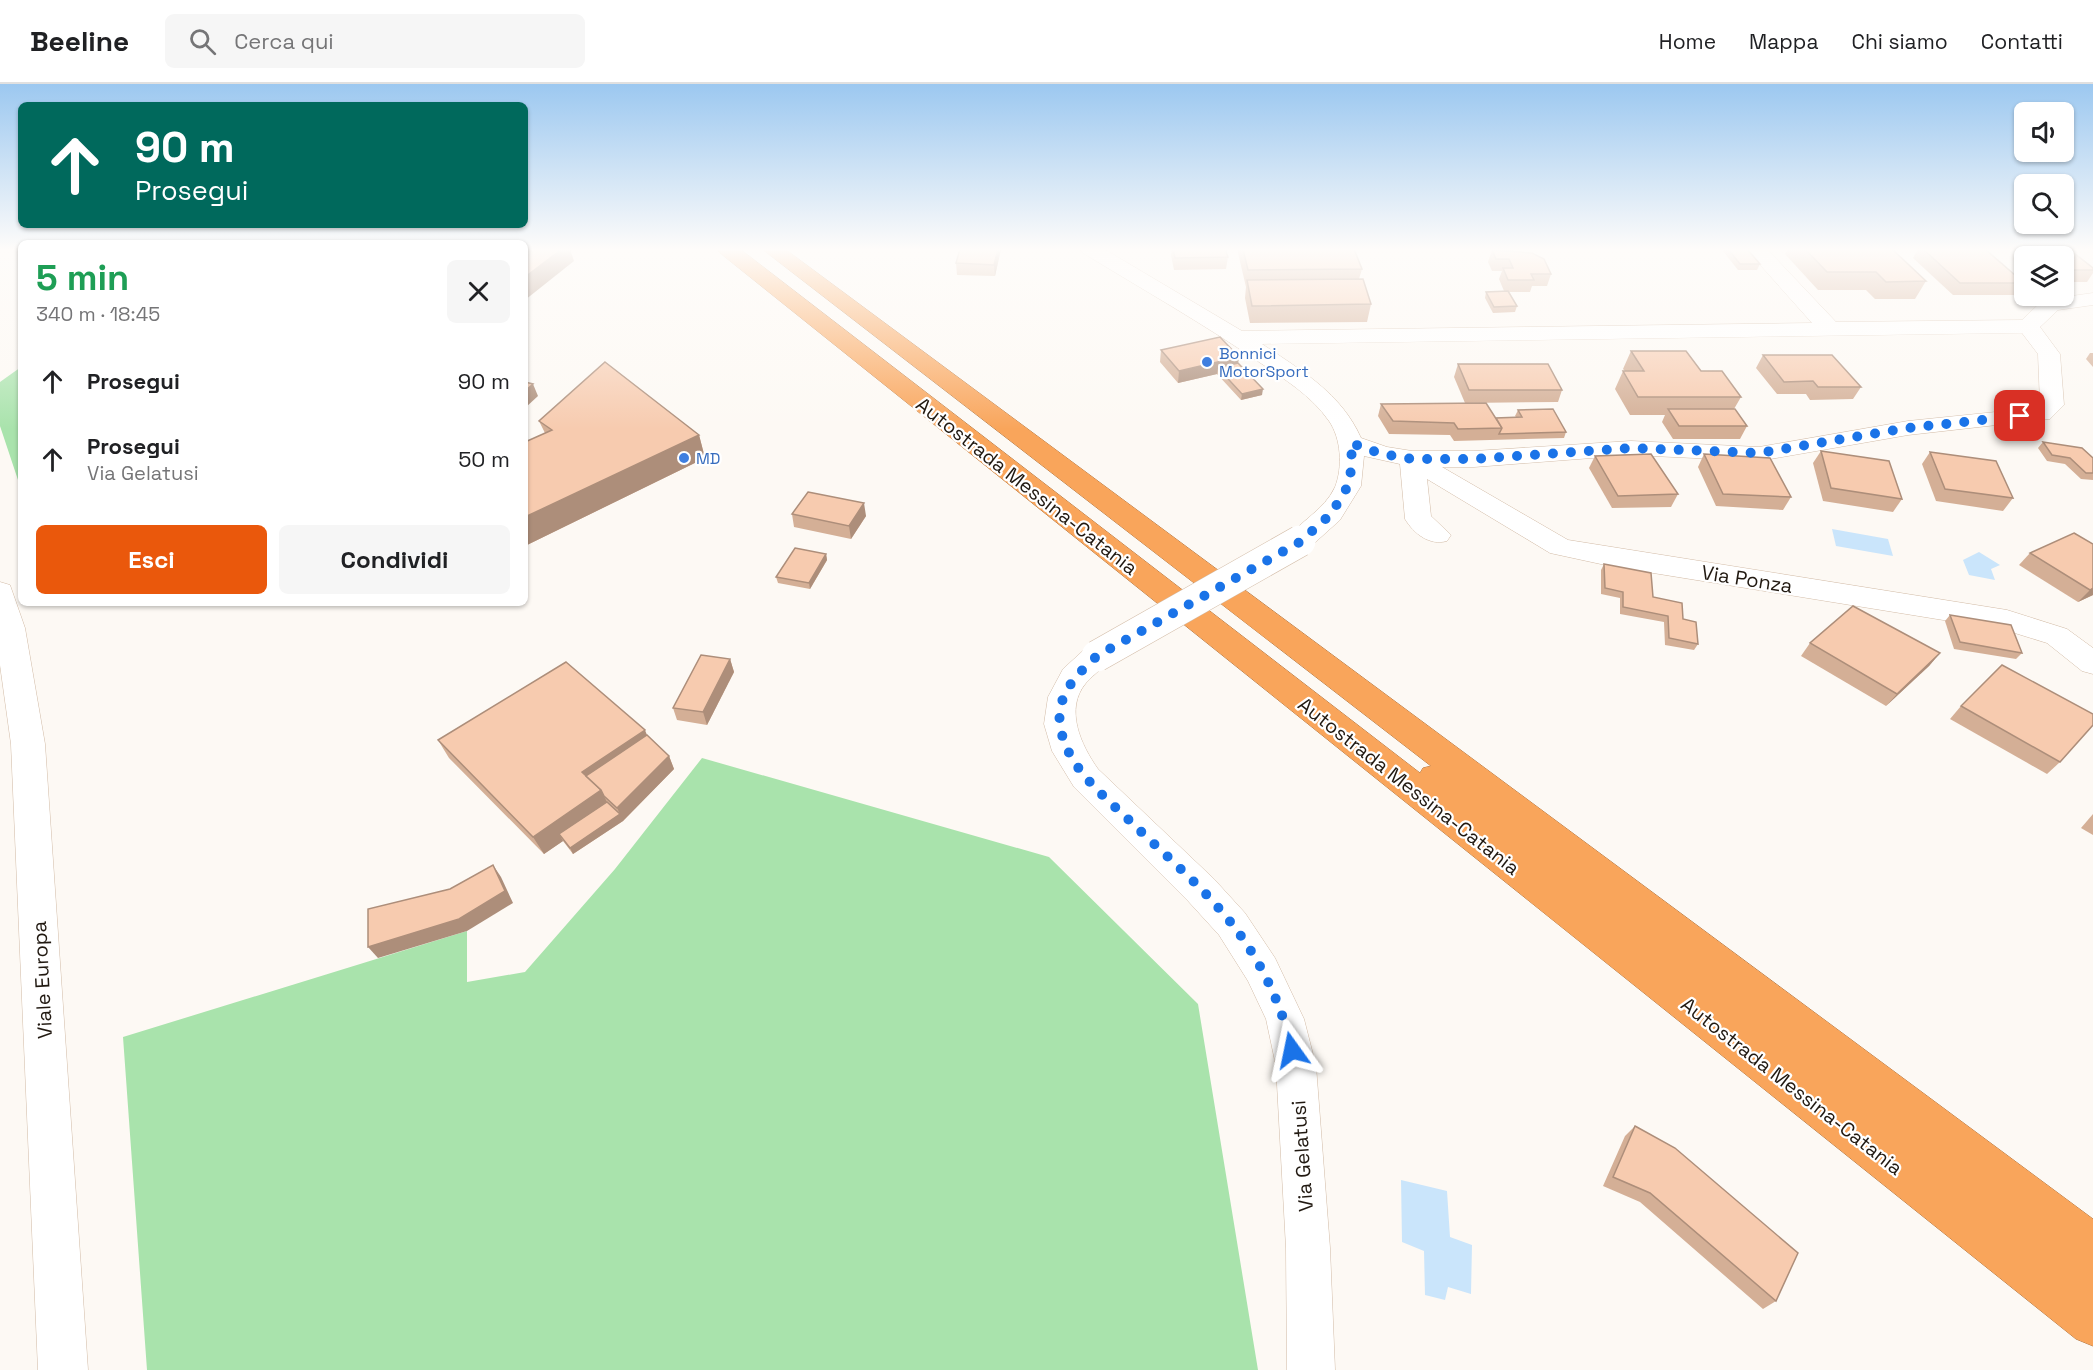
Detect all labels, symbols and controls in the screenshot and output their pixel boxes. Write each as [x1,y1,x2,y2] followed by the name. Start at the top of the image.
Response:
[165,14,585,68] search box
[30,23,129,59] text: Beeline
[186,25,219,58] icon: search
[234,27,334,55] text: Cerca qui
[1659,28,1716,55] text: Home
[1749,28,1818,55] text: Mappa
[1851,28,1948,55] text: Chi siamo
[1981,28,2063,55] text: Contatti
[2014,102,2074,306] map controls
[2014,102,2074,162] button: sound
[135,121,235,174] text: 90 m
[36,126,114,204] icon: ahead
[135,173,248,208] text: Prosegui
[2014,174,2074,234] button: search
[2014,246,2074,306] button: layers
[36,255,129,301] text: 5 min
[447,260,510,323] button: close
[36,301,160,327] text: 340 m · 18:45
[1219,343,1309,382] place label: Bonnici MotorSport
[1200,355,1214,369] marker: Bonnici MotorSport
[36,365,69,398] icon: ahead
[87,367,180,395] text: Prosegui
[458,367,510,395] text: 90 m
[1994,390,2045,441] pin
[911,391,1143,581] street label: Autostrada Messina-Catania
[2003,399,2036,432] icon: arrive
[87,432,180,460] text: Prosegui
[36,443,69,476] icon: ahead
[458,445,510,473] text: 50 m
[696,448,720,469] place label: MD
[677,451,691,465] marker: MD
[87,460,199,486] text: Via Gelatusi
[36,525,267,594] button: Esci
[279,525,510,594] button: Condividi
[1699,559,1795,599] street label: Via Ponza
[1293,691,1525,881] street label: Autostrada Messina-Catania
[26,920,58,1040] street label: Viale Europa
[1676,991,1908,1181] street label: Autostrada Messina-Catania
[1260,1018,1324,1082] position arrow
[1285,1099,1319,1213] street label: Via Gelatusi

